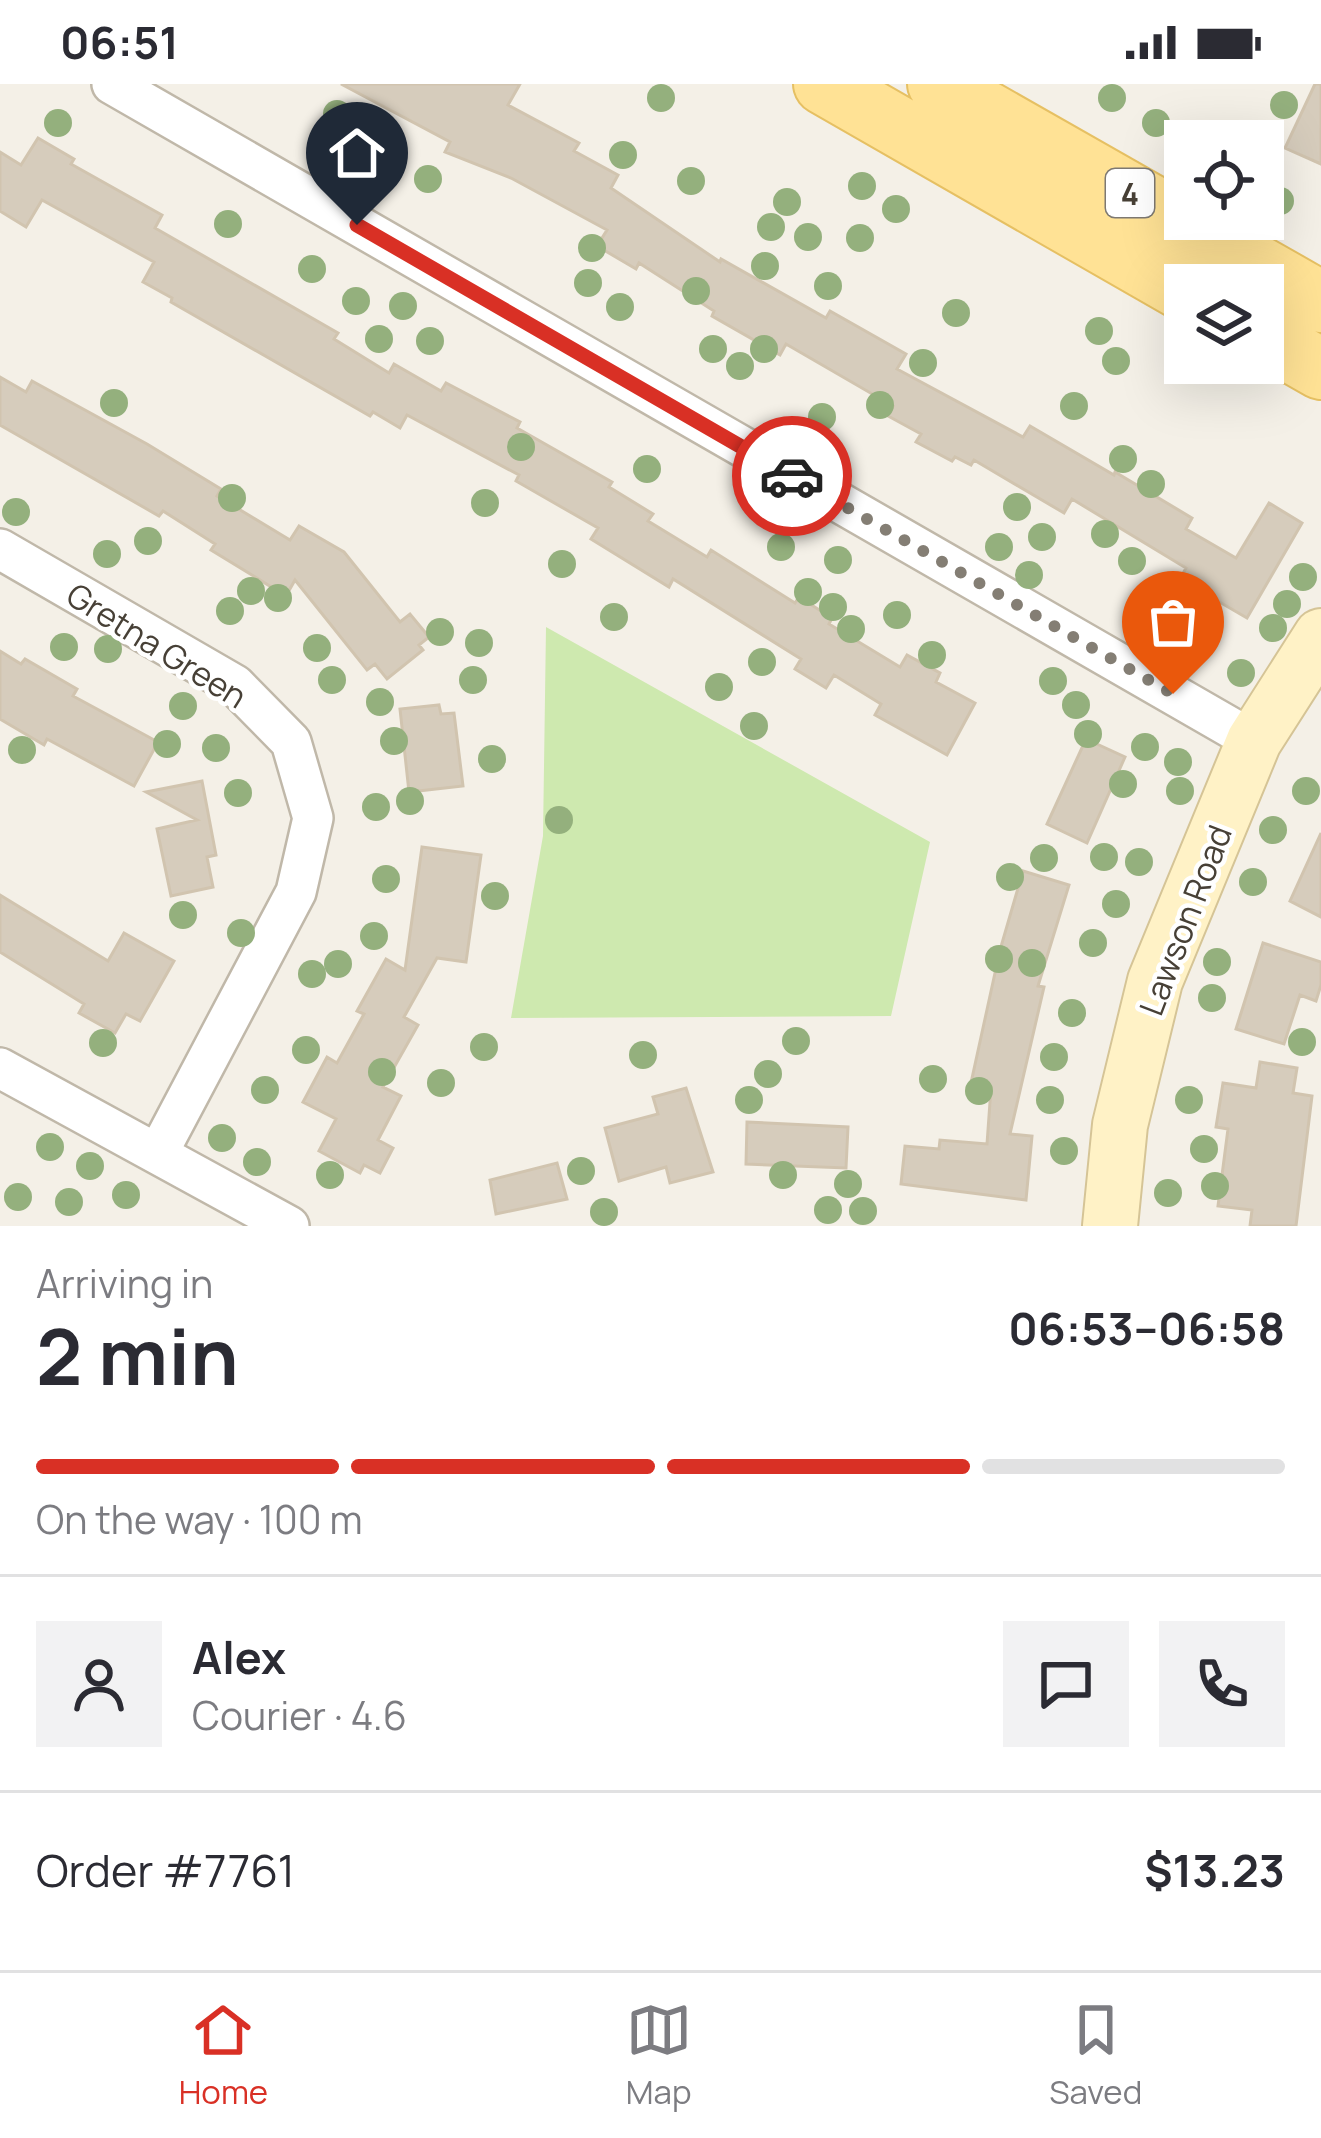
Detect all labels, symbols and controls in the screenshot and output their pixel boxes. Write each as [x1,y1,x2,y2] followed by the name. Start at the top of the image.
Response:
[60,11,179,73] text: 06:51
[306,102,408,225] pin
[324,120,390,186] icon: home
[1164,120,1284,384] map controls
[1164,120,1284,240] button: locate
[1106,169,1154,217] road number: 4
[1164,264,1284,384] button: layers
[732,416,852,536] courier
[759,443,825,509] icon: car
[1122,571,1224,694] pin
[58,572,256,718] street label: Gretna Green
[1140,589,1206,655] icon: bag
[1128,818,1242,1022] street label: Lawson Road
[36,1256,213,1310] text: Arriving in
[1008,1297,1285,1359] text: 06:53–06:58
[36,1302,239,1408] text: 2 min
[36,1492,363,1546] text: On the way · 100 m
[36,1621,162,1747] button: person
[1003,1621,1129,1747] button: chat
[1159,1621,1285,1747] button: phone
[192,1626,286,1688] text: Alex
[192,1688,407,1742] text: Courier · 4.6
[36,1839,295,1901] text: Order #7761
[1144,1839,1285,1901] text: $13.23
[179,1997,268,2114] tab: Home
[626,1997,692,2114] tab: Map
[1049,1997,1142,2114] tab: Saved

